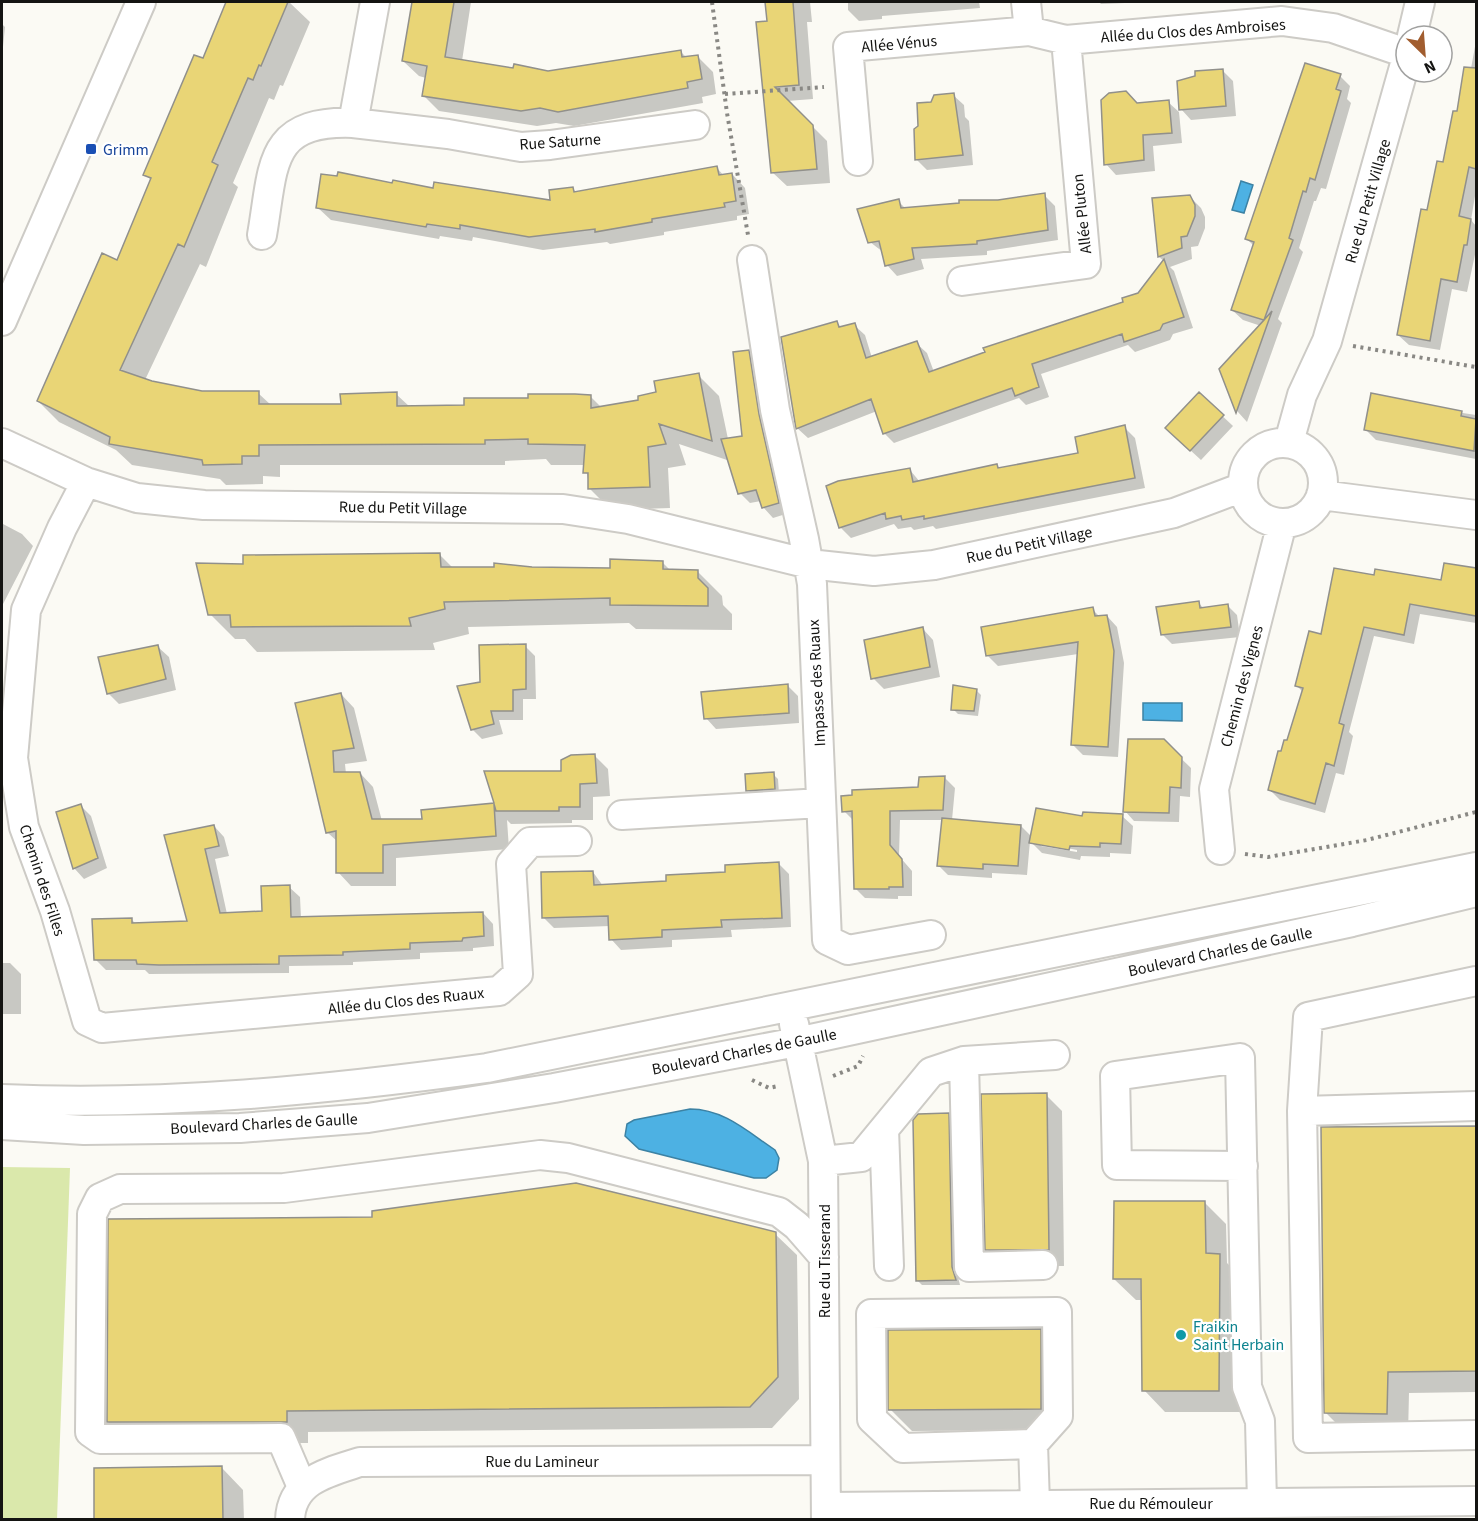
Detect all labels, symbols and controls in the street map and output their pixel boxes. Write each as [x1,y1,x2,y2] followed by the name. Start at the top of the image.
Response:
[1100,14,1287,48] street label: Allée du Clos des Ambroises
[1394,24,1454,84] north arrow
[860,30,938,58] street label: Allée Vénus
[1420,54,1439,79] text: N
[519,128,602,156] street label: Rue Saturne
[1340,137,1396,266] street label: Rue du Petit Village
[103,139,149,161] place label: Grimm
[84,142,98,156] marker: Grimm
[1067,173,1097,255] street label: Allée Pluton
[339,496,467,520] street label: Rue du Petit Village
[964,521,1094,569] street label: Rue du Petit Village
[803,619,831,747] street label: Impasse des Ruaux
[1215,623,1269,750] street label: Chemin des Vignes
[14,822,71,939] street label: Chemin des Filles
[1126,922,1314,982] street label: Boulevard Charles de Gaulle
[327,982,485,1020] street label: Allée du Clos des Ruaux
[650,1023,838,1081] street label: Boulevard Charles de Gaulle
[170,1108,358,1140] street label: Boulevard Charles de Gaulle
[814,1204,836,1318] street label: Rue du Tisserand
[1193,1316,1284,1356] place label: Fraikin Saint Herbain
[1174,1328,1188,1342] marker: Fraikin Saint Herbain
[485,1451,599,1473] street label: Rue du Lamineur
[1089,1493,1213,1515] street label: Rue du Rémouleur

